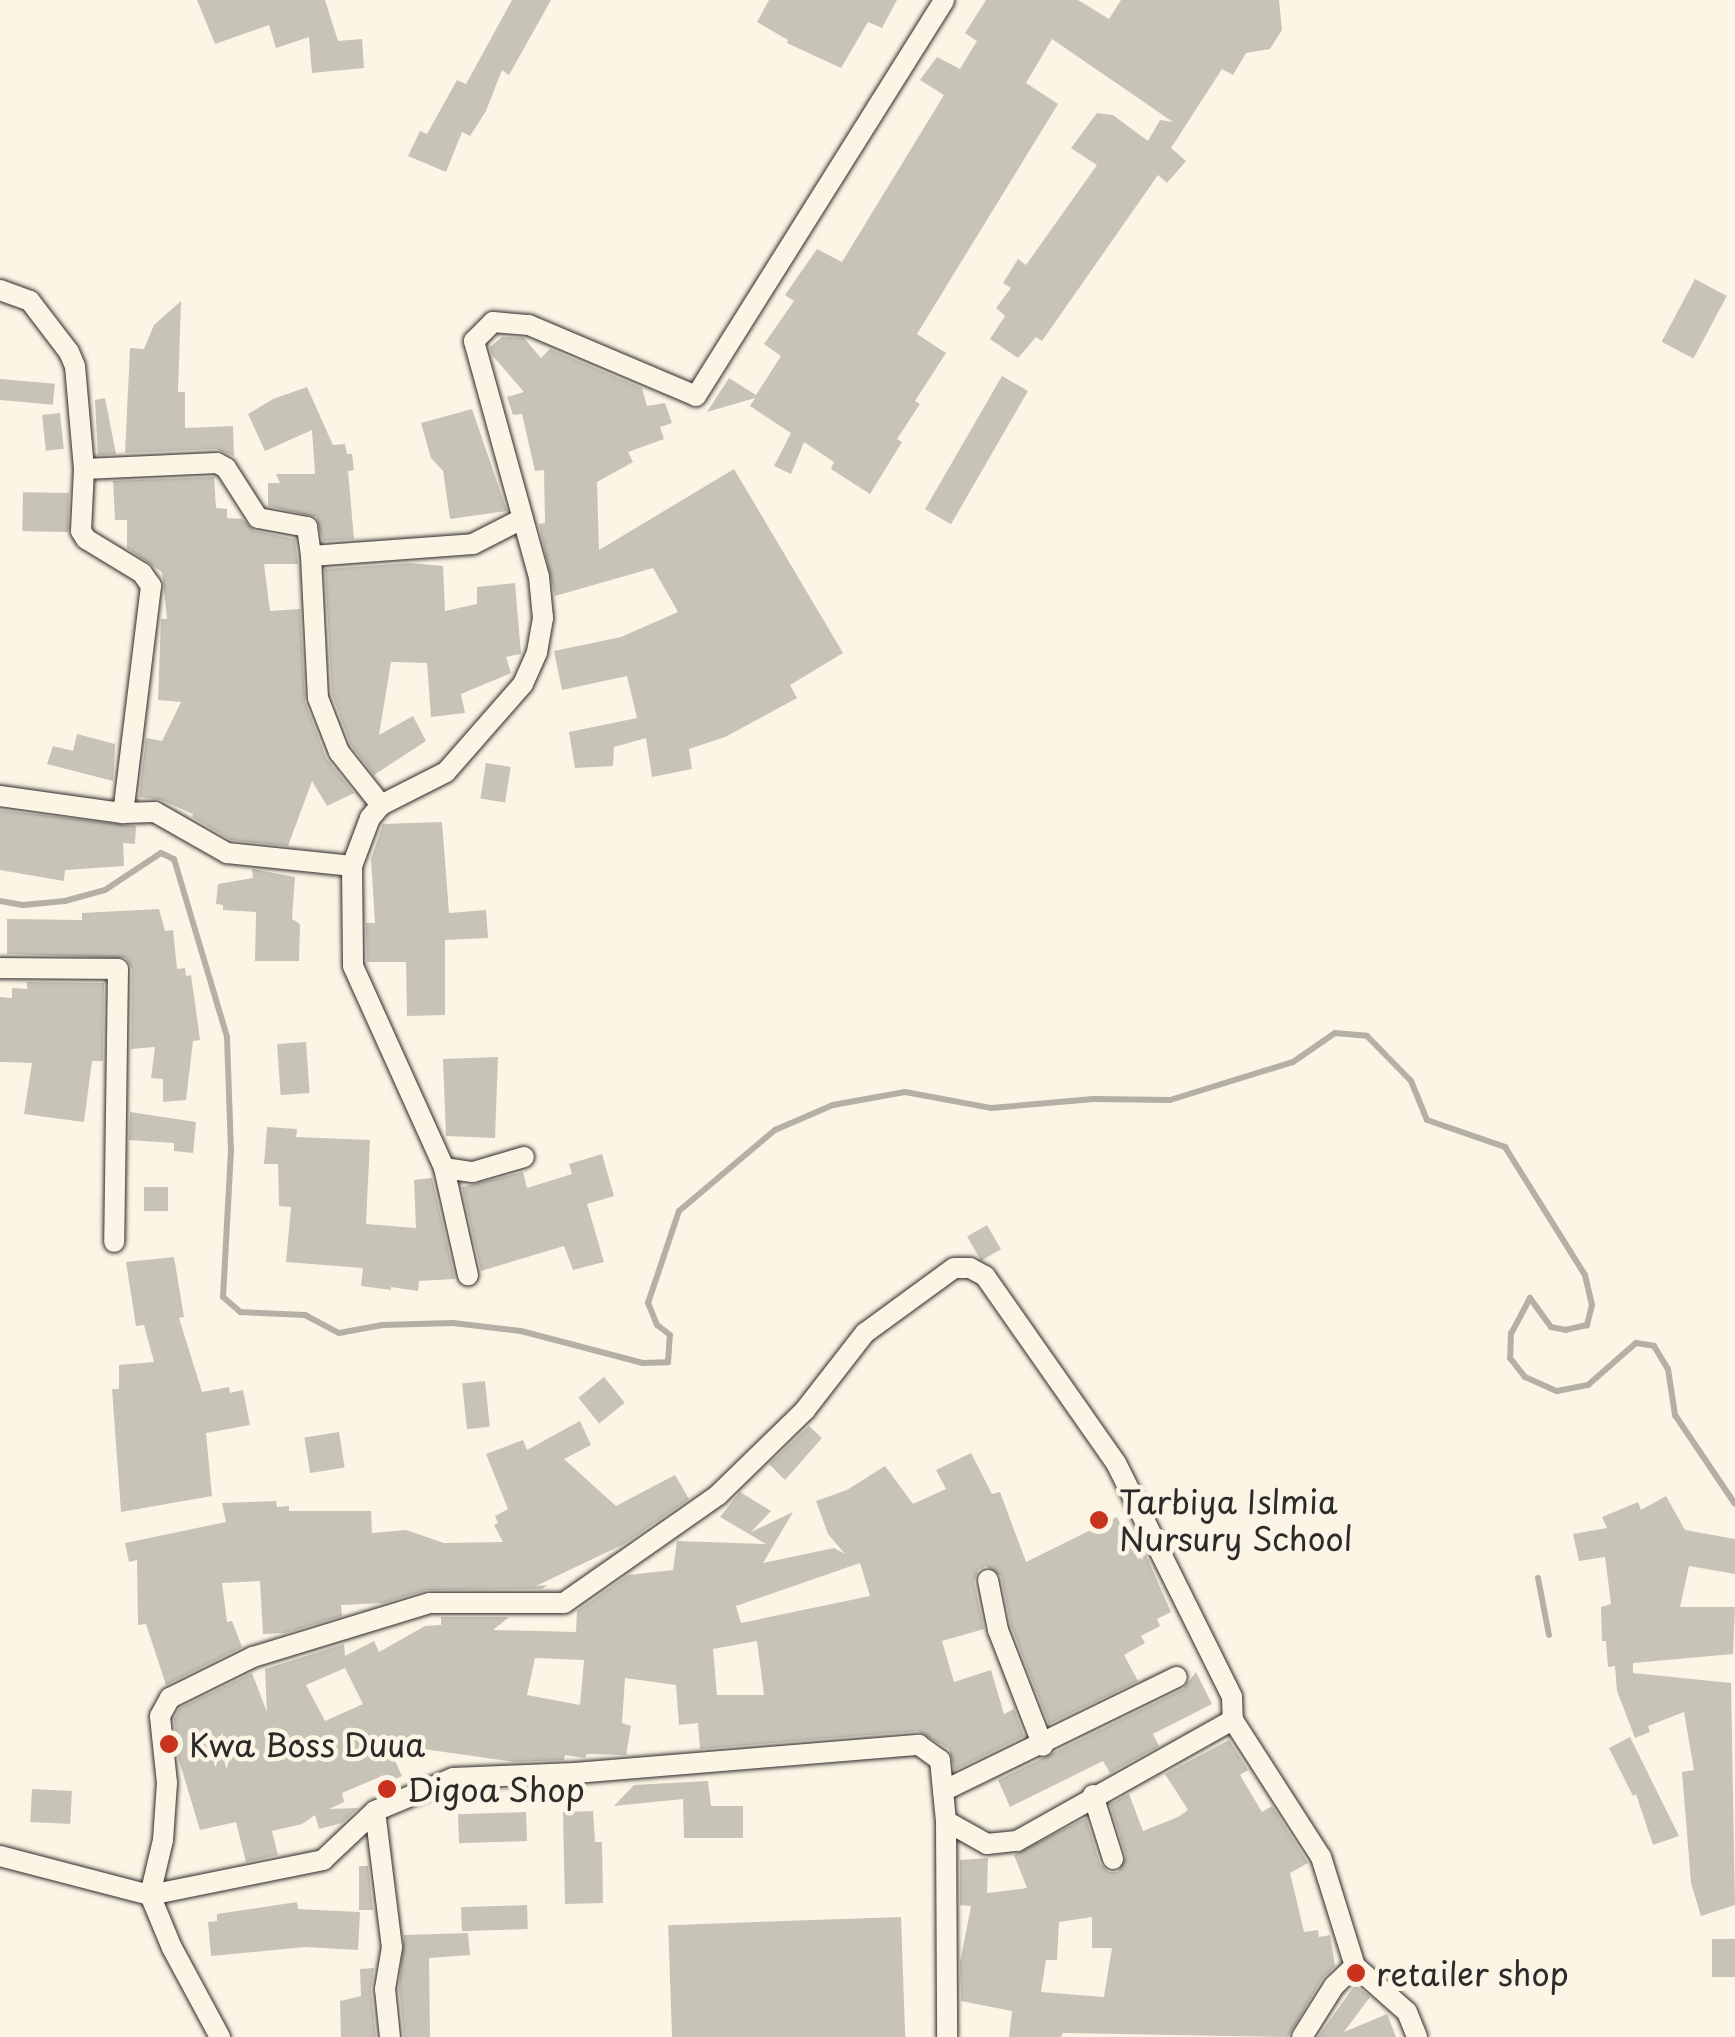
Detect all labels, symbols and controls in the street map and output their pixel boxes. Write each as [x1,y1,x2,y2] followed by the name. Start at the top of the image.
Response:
[1119,1483,1355,1558] place label: Tarbiya Islmia Nursury School
[1088,1509,1110,1531] marker: Tarbiya Islmia Nursury School
[189,1725,426,1763] place label: Kwa Boss Duua
[158,1733,180,1755] marker: Kwa Boss Duua
[407,1770,585,1808] place label: Digoa Shop
[376,1778,398,1800] marker: Digoa Shop
[1376,1954,1572,1992] place label: retailer shop
[1345,1962,1367,1984] marker: retailer shop

